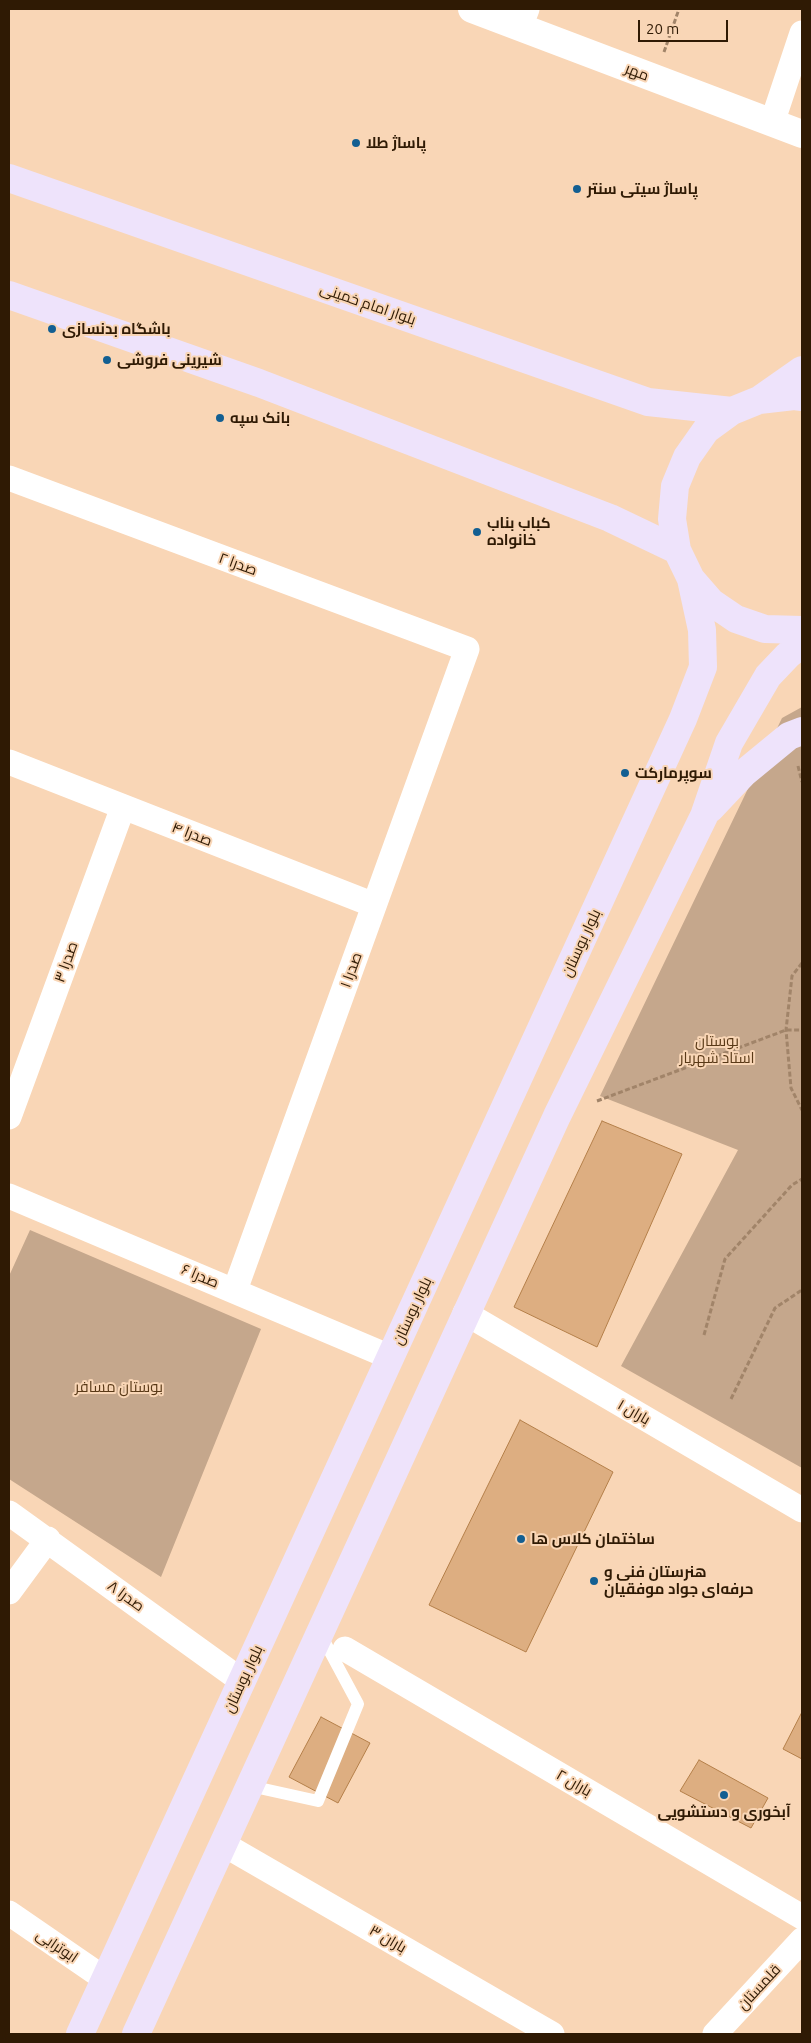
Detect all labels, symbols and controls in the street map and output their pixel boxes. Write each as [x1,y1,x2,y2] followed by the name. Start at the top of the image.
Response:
[641,10,731,42] scale bar
[646,20,679,37] text: 20 m
[623,59,651,85] street label: مهر
[366,134,426,152] place label: پاساژ طلا
[350,137,362,149] marker: پاساژ طلا
[587,180,698,198] place label: پاساژ سیتی سنتر
[571,183,583,195] marker: پاساژ سیتی سنتر
[318,279,418,329] street label: بلوار امام خمینی
[62,320,171,338] place label: باشگاه بدنسازی
[46,323,58,335] marker: باشگاه بدنسازی
[117,351,222,369] place label: شیرینی فروشی
[101,354,113,366] marker: شیرینی فروشی
[230,409,290,427] place label: بانک سپه
[214,412,226,424] marker: بانک سپه
[487,514,551,549] place label: کباب بناب خانواده
[471,526,483,538] marker: کباب بناب خانواده
[216,549,260,579] street label: صدرا ۲
[635,764,712,782] place label: سوپرمارکت
[619,767,631,779] marker: سوپرمارکت
[169,818,215,850] street label: صدرا ۴
[558,906,604,980] street label: بلوار بوستان
[50,939,82,985] street label: صدرا ۳
[336,950,366,990] street label: صدرا ۱
[679,1032,755,1067] park label: بوستان استاد شهریار
[179,1260,221,1292] street label: صدرا ۶
[389,1274,435,1348] street label: بلوار بوستان
[75,1378,163,1396] park label: بوستان مسافر
[615,1396,653,1428] street label: باران ۱
[531,1530,655,1548] place label: ساختمان کلاس ها
[515,1533,527,1545] marker: ساختمان کلاس ها
[604,1563,753,1598] place label: هنرستان فنی و حرفه‌ای جواد موفقیان
[588,1575,600,1587] marker: هنرستان فنی و حرفه‌ای جواد موفقیان
[104,1577,148,1615] street label: صدرا ۸
[220,1642,266,1716] street label: بلوار بوستان
[553,1766,595,1800] street label: باران ۲
[718,1789,730,1801] marker: آبخوری و دستشویی
[657,1803,791,1821] place label: آبخوری و دستشویی
[366,1921,410,1957] street label: باران ۳
[33,1926,81,1966] street label: ابوترابی
[733,1961,785,2013] street label: قلمستان

